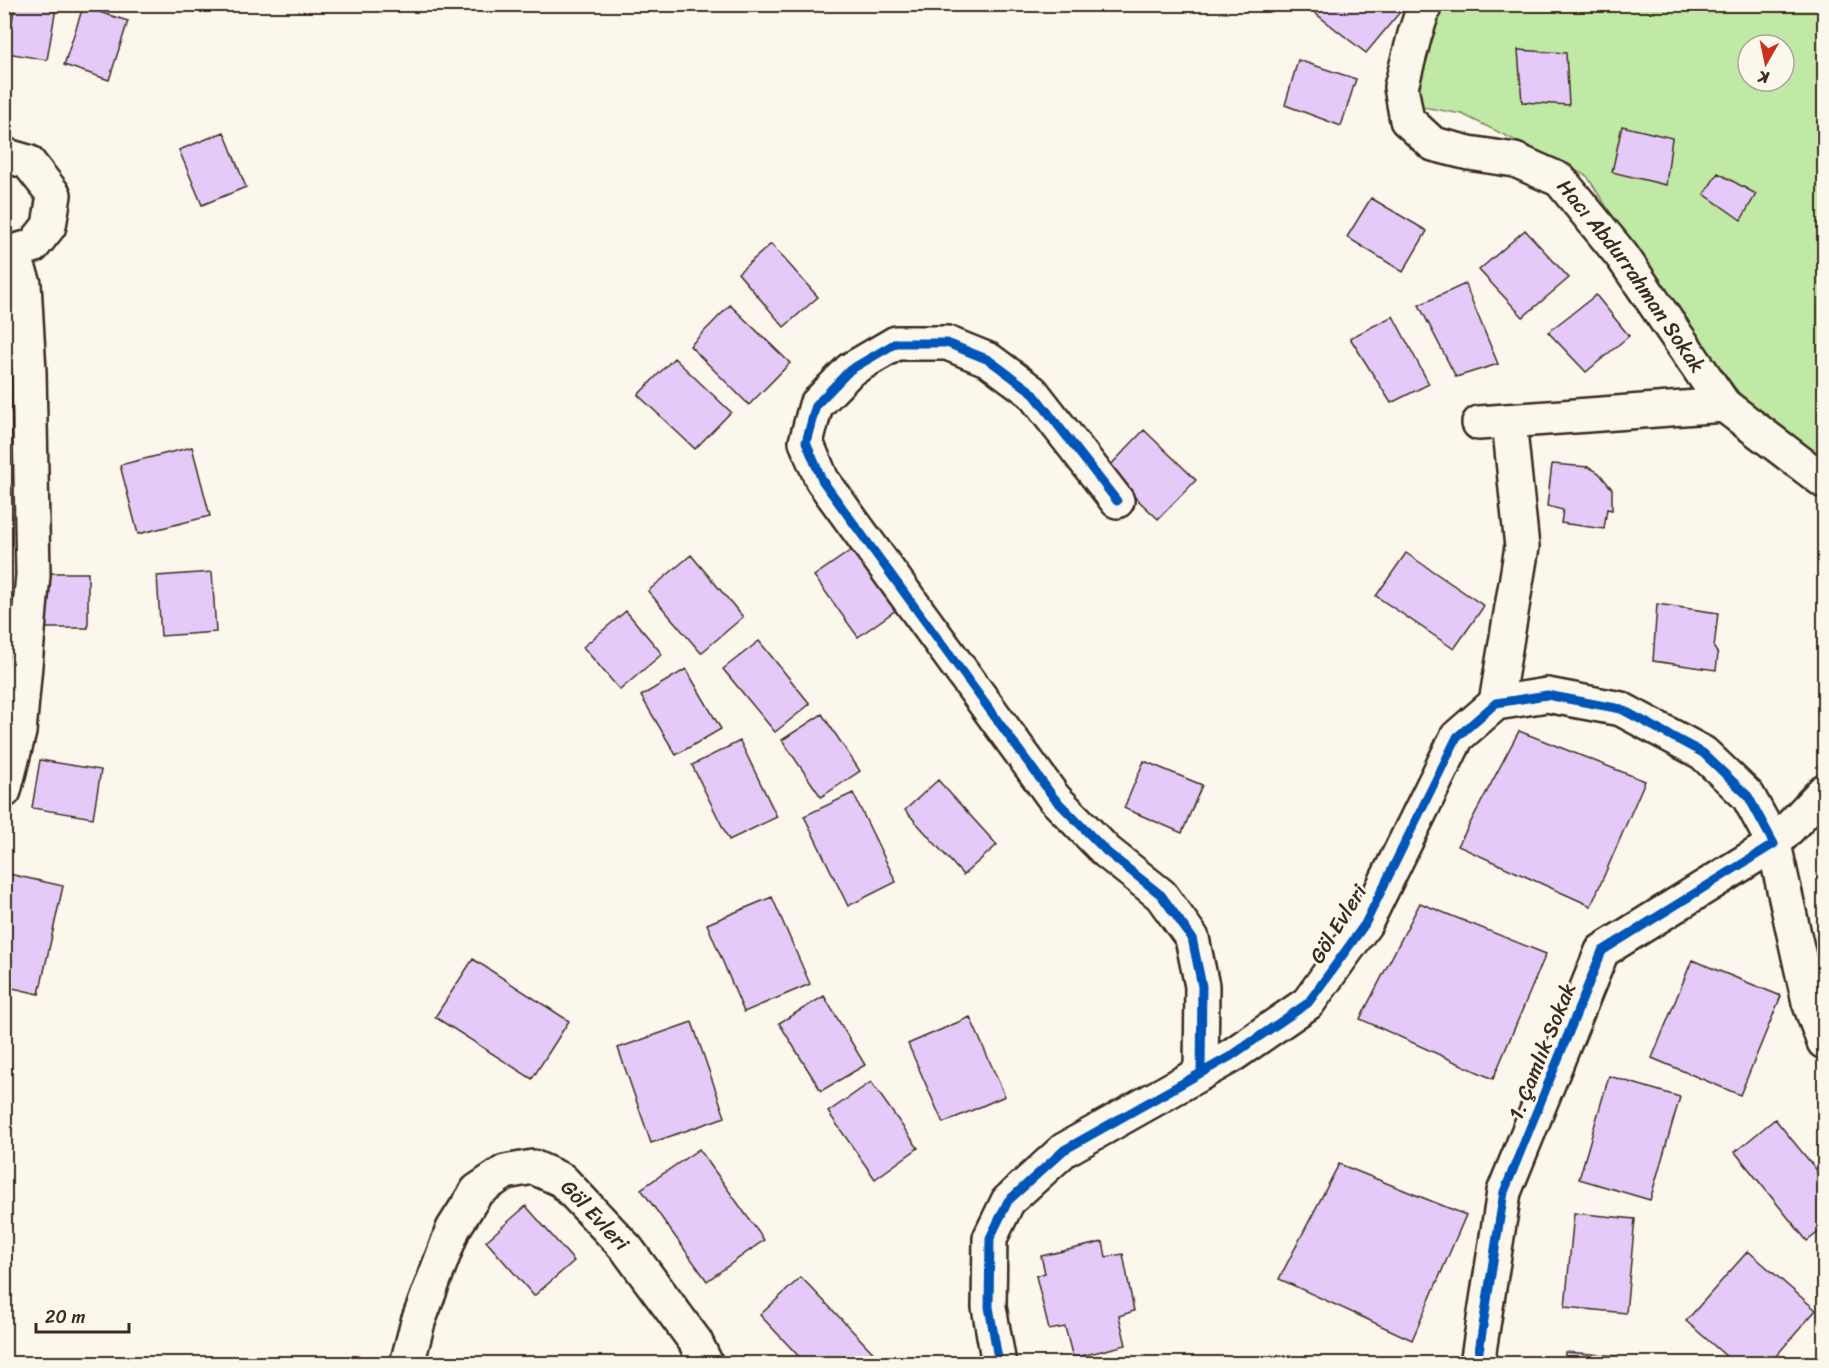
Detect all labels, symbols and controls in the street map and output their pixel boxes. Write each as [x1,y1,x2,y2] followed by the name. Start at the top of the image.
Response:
[1736,33,1796,93] north arrow
[1755,62,1772,93] text: K
[1547,170,1716,381] street label: Hacı Abdurrahman Sokak
[1299,876,1378,971] street label: Göl Evleri
[1497,976,1587,1126] street label: 1. Çamlık Sokak
[551,1170,640,1261] street label: Göl Evleri
[36,1296,129,1334] scale bar
[45,1301,85,1333] text: 20 m

